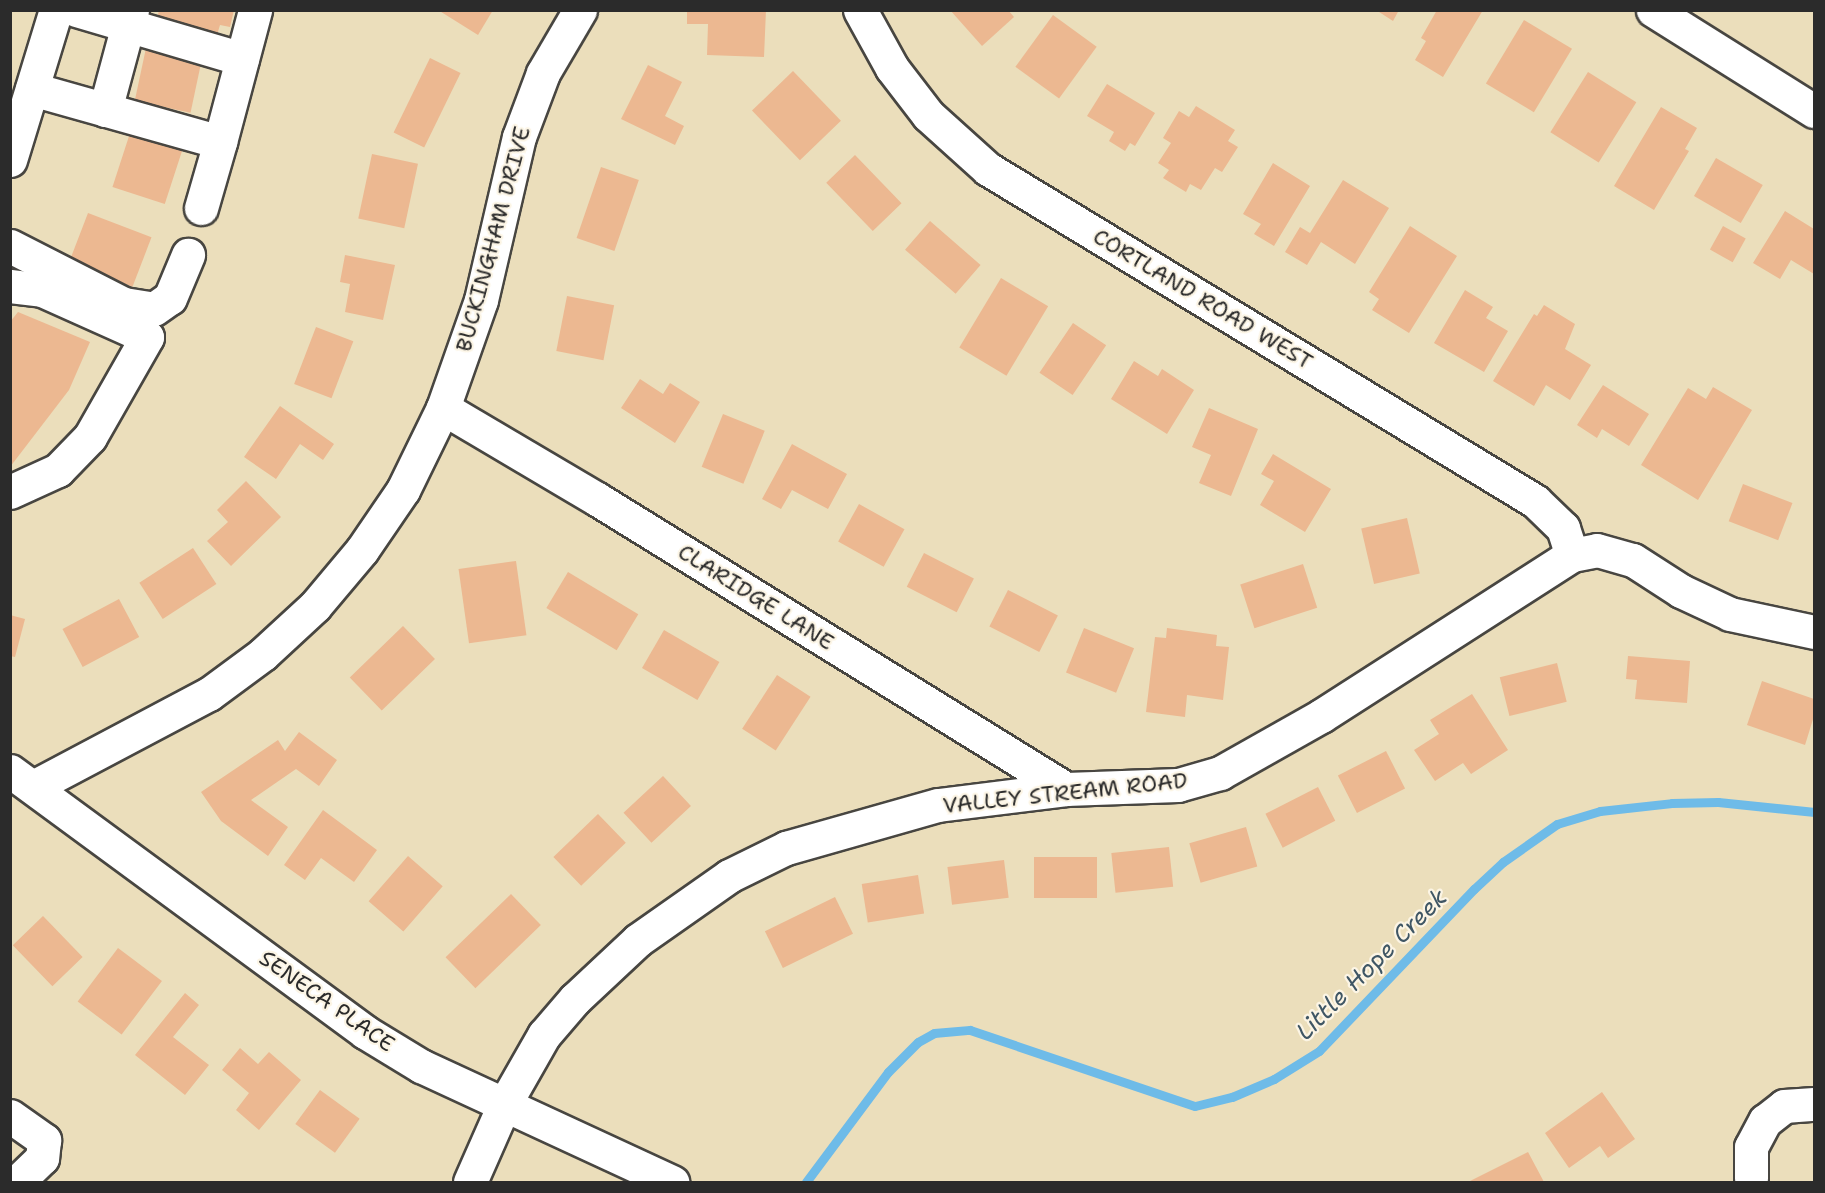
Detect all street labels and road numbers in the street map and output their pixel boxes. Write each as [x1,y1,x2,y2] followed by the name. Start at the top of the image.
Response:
[450,123,536,355] street label: BUCKINGHAM DRIVE
[1088,223,1318,375] street label: CORTLAND ROAD WEST
[673,538,839,656] street label: CLARIDGE LANE
[941,767,1189,819] street label: VALLEY STREAM ROAD
[254,945,400,1057] street label: SENECA PLACE

